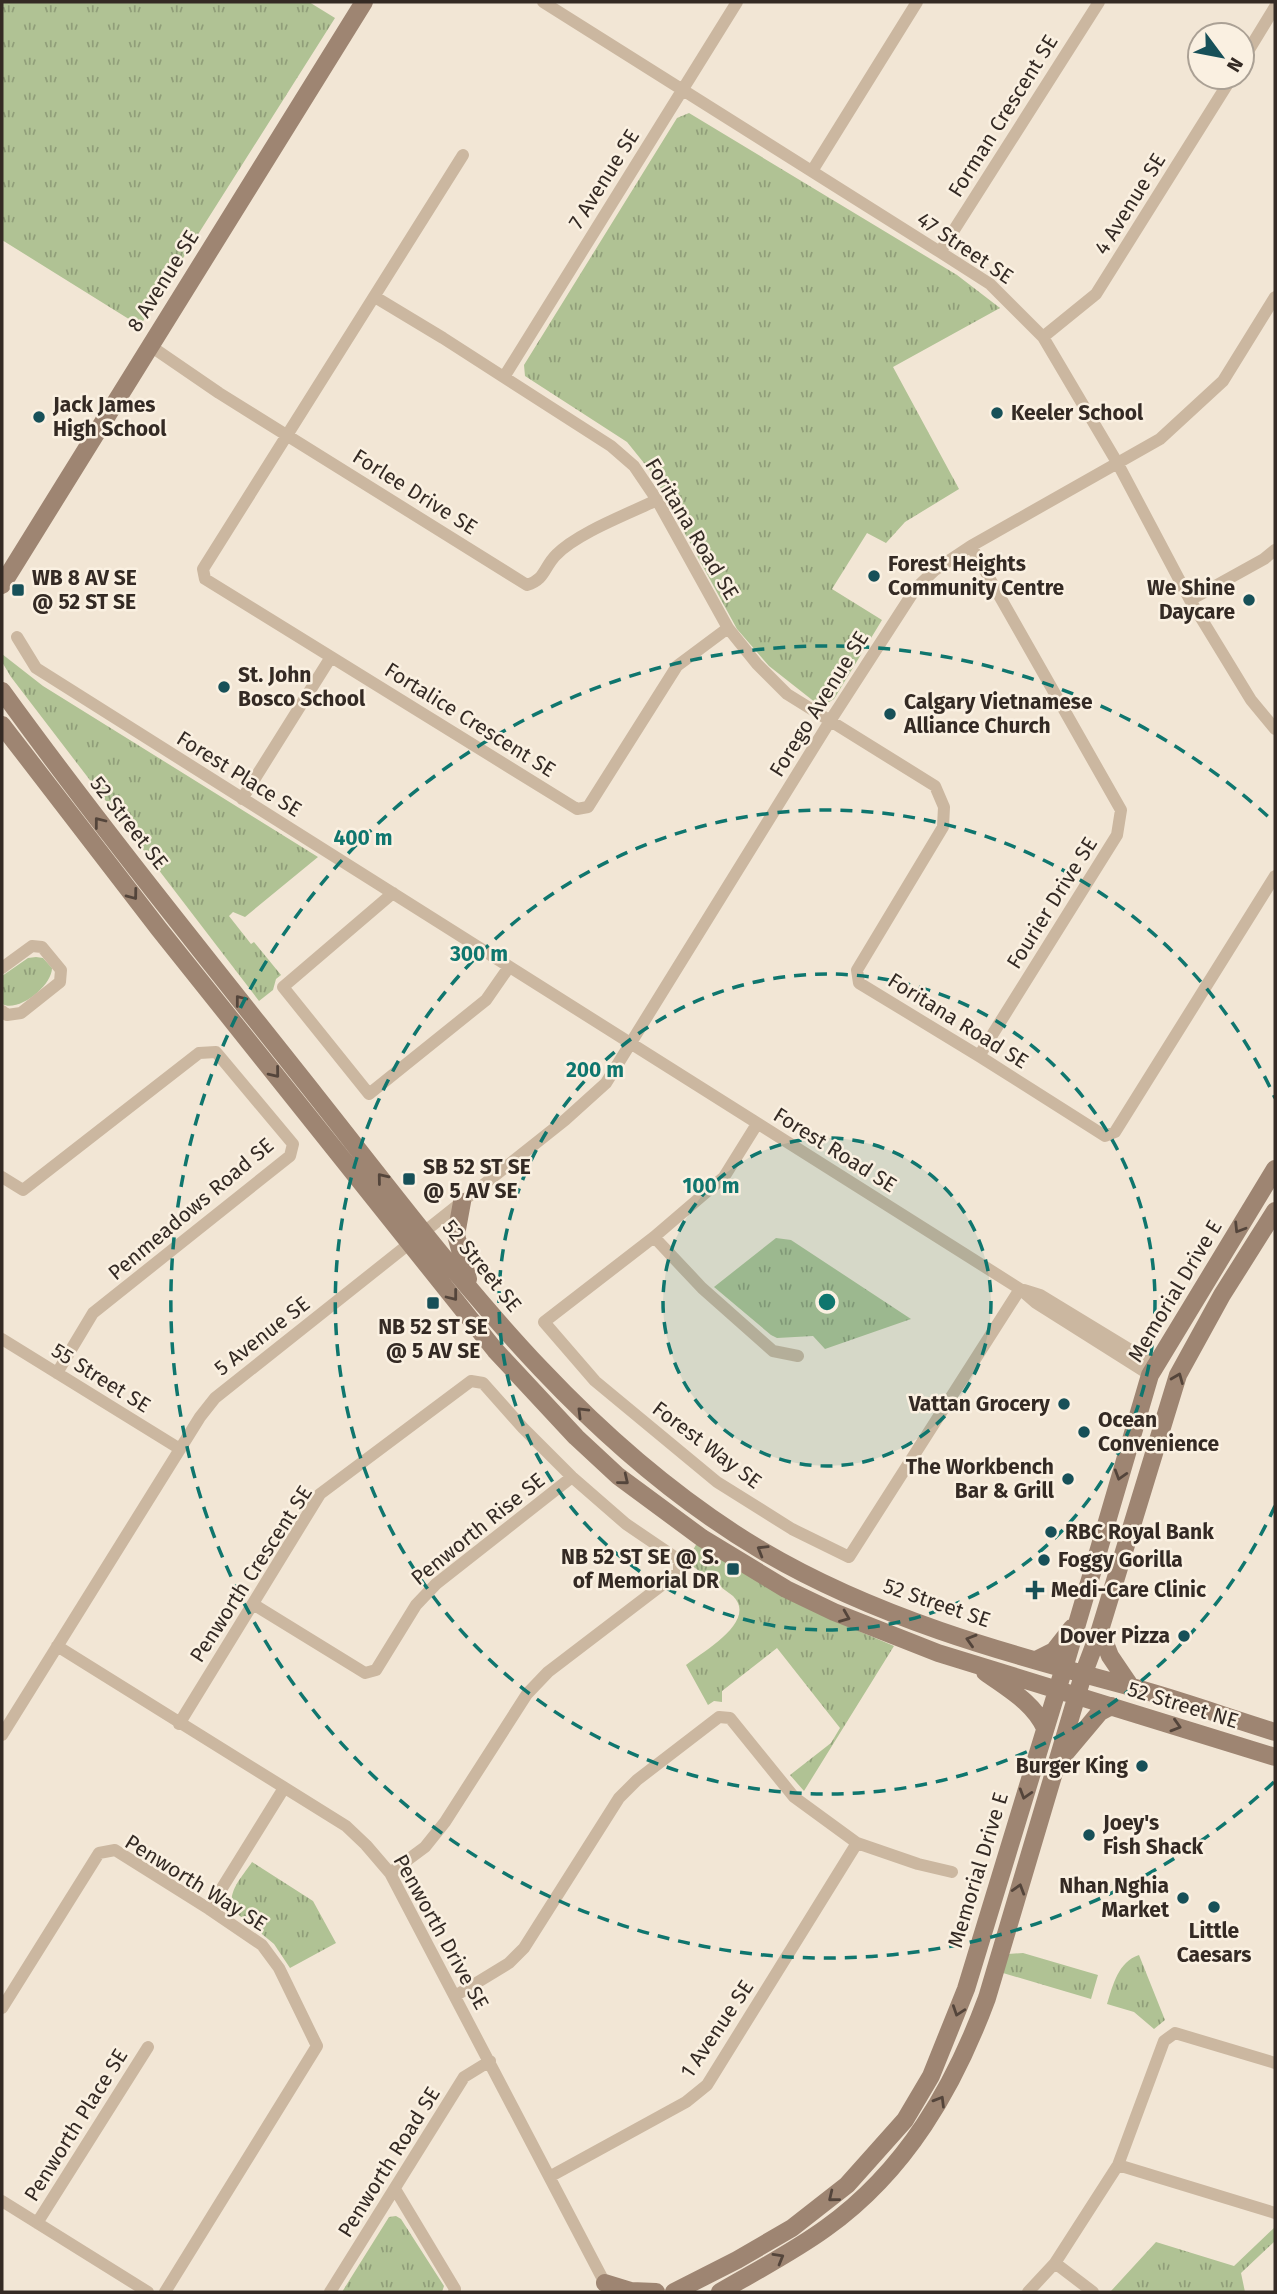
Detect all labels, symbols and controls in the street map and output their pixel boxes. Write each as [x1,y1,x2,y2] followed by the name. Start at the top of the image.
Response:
[1186,21,1256,91] north arrow
[943,30,1063,202] street label: Forman Crescent SE
[1222,53,1248,76] text: N
[563,124,645,234] street label: 7 Avenue SE
[1089,148,1171,260] street label: 4 Avenue SE
[912,206,1018,290] street label: 47 Street SE
[121,225,205,337] street label: 8 Avenue SE
[52,392,167,442] place label: Jack James High School
[1011,400,1144,426] place label: Keeler School
[989,405,1005,421] marker: Keeler School
[31,409,47,425] marker: Jack James High School
[348,443,482,541] street label: Forlee Drive SE
[639,453,745,605] street label: Foritana Road SE
[888,551,1065,601] place label: Forest Heights Community Centre
[32,565,137,615] place label: WB 8 AV SE @ 52 ST SE
[866,568,882,584] marker: Forest Heights Community Centre
[1147,575,1235,625] place label: We Shine Daycare
[10,582,26,598] marker: WB 8 AV SE @ 52 ST SE
[1241,592,1257,608] marker: We Shine Daycare
[764,626,874,782] street label: Forego Avenue SE
[380,657,560,783] street label: Fortalice Crescent SE
[238,662,366,712] place label: St. John Bosco School
[216,679,232,695] marker: St. John Bosco School
[903,689,1093,739] place label: Calgary Vietnamese Alliance Church
[882,706,898,722] marker: Calgary Vietnamese Alliance Church
[172,725,306,823] street label: Forest Place SE
[84,771,174,875] street label: 52 Street SE
[94,817,107,830] one-way arrow
[333,825,393,851] text: 400 m
[1001,832,1103,974] street label: Fourier Drive SE
[125,887,138,900] one-way arrow
[449,941,508,967] text: 300 m
[883,967,1033,1075] street label: Foritana Road SE
[236,996,249,1008] one-way arrow
[566,1057,624,1083] text: 200 m
[266,1066,279,1078] one-way arrow
[769,1102,901,1198] street label: Forest Road SE
[103,1132,279,1286] street label: Penmeadows Road SE
[423,1154,531,1204] place label: SB 52 ST SE @ 5 AV SE
[401,1171,417,1187] marker: SB 52 ST SE @ 5 AV SE
[682,1173,740,1199] text: 100 m
[378,1174,390,1187] one-way arrow
[437,1215,527,1317] street label: 52 Street SE
[1122,1215,1228,1367] street label: Memorial Drive E
[1235,1220,1248,1233] one-way arrow
[444,1289,457,1301] one-way arrow
[815,1290,839,1314] centre of rings
[209,1291,315,1381] street label: 5 Avenue SE
[425,1295,441,1311] marker: NB 52 ST SE @ 5 AV SE
[378,1314,488,1364] place label: NB 52 ST SE @ 5 AV SE
[47,1337,155,1419] street label: 55 Street SE
[1170,1373,1184,1385] one-way arrow
[908,1391,1050,1417] place label: Vattan Grocery
[647,1395,767,1495] street label: Forest Way SE
[1056,1396,1072,1412] marker: Vattan Grocery
[578,1407,591,1420] one-way arrow
[1098,1407,1219,1457] place label: Ocean Convenience
[1076,1424,1092,1440] marker: Ocean Convenience
[906,1454,1055,1504] place label: The Workbench Bar & Grill
[406,1467,550,1591] street label: Penworth Rise SE
[1113,1468,1128,1480] one-way arrow
[1060,1471,1076,1487] marker: The Workbench Bar & Grill
[617,1472,629,1485] one-way arrow
[184,1481,318,1667] street label: Penworth Crescent SE
[1065,1519,1214,1545] place label: RBC Royal Bank
[1043,1524,1059,1540] marker: RBC Royal Bank
[561,1544,720,1594] place label: NB 52 ST SE @ S. of Memorial DR
[757,1545,770,1558] one-way arrow
[1058,1547,1183,1573] place label: Foggy Gorilla
[1036,1552,1052,1568] marker: Foggy Gorilla
[725,1561,741,1577] marker: NB 52 ST SE @ S. of Memorial DR
[880,1573,994,1633] street label: 52 Street SE
[1051,1577,1206,1603] place label: Medi-Care Clinic
[1025,1580,1045,1600] marker: Medi-Care Clinic
[839,1609,851,1623] one-way arrow
[1060,1623,1170,1649] place label: Dover Pizza
[1176,1628,1192,1644] marker: Dover Pizza
[965,1633,977,1648] one-way arrow
[1125,1676,1241,1734] street label: 52 Street NE
[1170,1718,1182,1733] one-way arrow
[1016,1753,1128,1779] place label: Burger King
[1134,1758,1150,1774] marker: Burger King
[1019,1787,1033,1799] one-way arrow
[942,1789,1014,1951] street label: Memorial Drive E
[1102,1810,1203,1860] place label: Joey's Fish Shack
[1081,1827,1097,1843] marker: Joey's Fish Shack
[120,1829,272,1937] street label: Penworth Way SE
[388,1850,494,2014] street label: Penworth Drive SE
[1059,1873,1170,1923] place label: Nhan Nghia Market
[1011,1883,1026,1895] one-way arrow
[1175,1890,1191,1906] marker: Nhan Nghia Market
[1206,1899,1222,1915] marker: Little Caesars
[1177,1918,1251,1968] place label: Little Caesars
[675,1975,759,2083] street label: 1 Avenue SE
[952,2004,966,2016] one-way arrow
[19,2044,133,2206] street label: Penworth Place SE
[332,2082,446,2242] street label: Penworth Road SE
[932,2096,945,2109] one-way arrow
[828,2189,841,2201] one-way arrow
[772,2253,785,2266] one-way arrow

